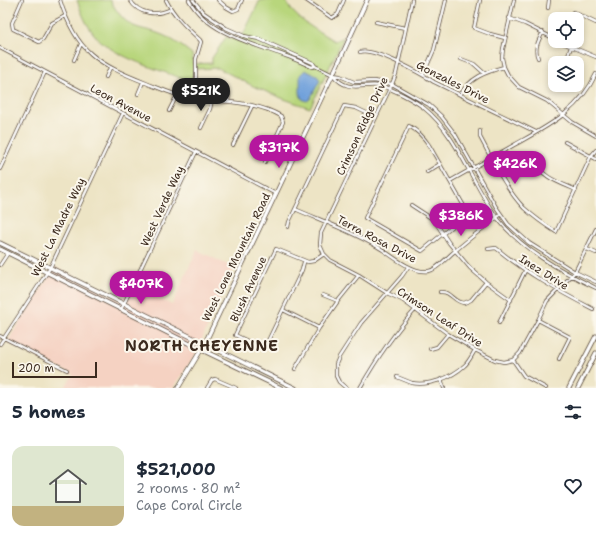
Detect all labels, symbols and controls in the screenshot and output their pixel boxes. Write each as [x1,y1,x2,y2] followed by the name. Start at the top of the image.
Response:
[548,12,584,92] map controls
[548,12,584,48] button: locate
[548,56,584,92] button: layers
[414,58,492,107] street label: Gonzales Drive
[333,75,392,178] street label: Crimson Ridge Drive
[173,78,229,112] pin: $521K
[87,81,154,126] street label: Leon Avenue
[181,82,221,99] text: $521K
[251,135,307,169] pin: $317K
[258,139,300,156] text: $317K
[487,151,543,185] pin: $426K
[493,155,537,172] text: $426K
[137,163,188,249] street label: West Verde Way
[28,175,89,279] street label: West La Madre Way
[199,190,274,324] street label: West Lone Mountain Road
[433,203,489,237] pin: $386K
[439,207,483,224] text: $386K
[334,212,419,267] street label: Terra Rosa Drive
[516,251,571,294] street label: Inez Drive
[227,254,270,324] street label: Blush Avenue
[113,271,169,305] pin: $407K
[119,275,163,292] text: $407K
[394,284,485,351] street label: Crimson Leaf Drive
[125,336,279,356] district label: NORTH CHEYENNE
[12,360,97,379] scale bar
[18,361,54,376] text: 200 m
[12,401,85,423] text: 5 homes
[562,401,584,423] icon: filters
[136,458,216,480] text: $521,000
[44,462,92,510] icon: home
[562,475,584,497] icon: heart
[136,480,240,497] text: 2 rooms · 80 m²
[136,497,242,514] text: Cape Coral Circle

